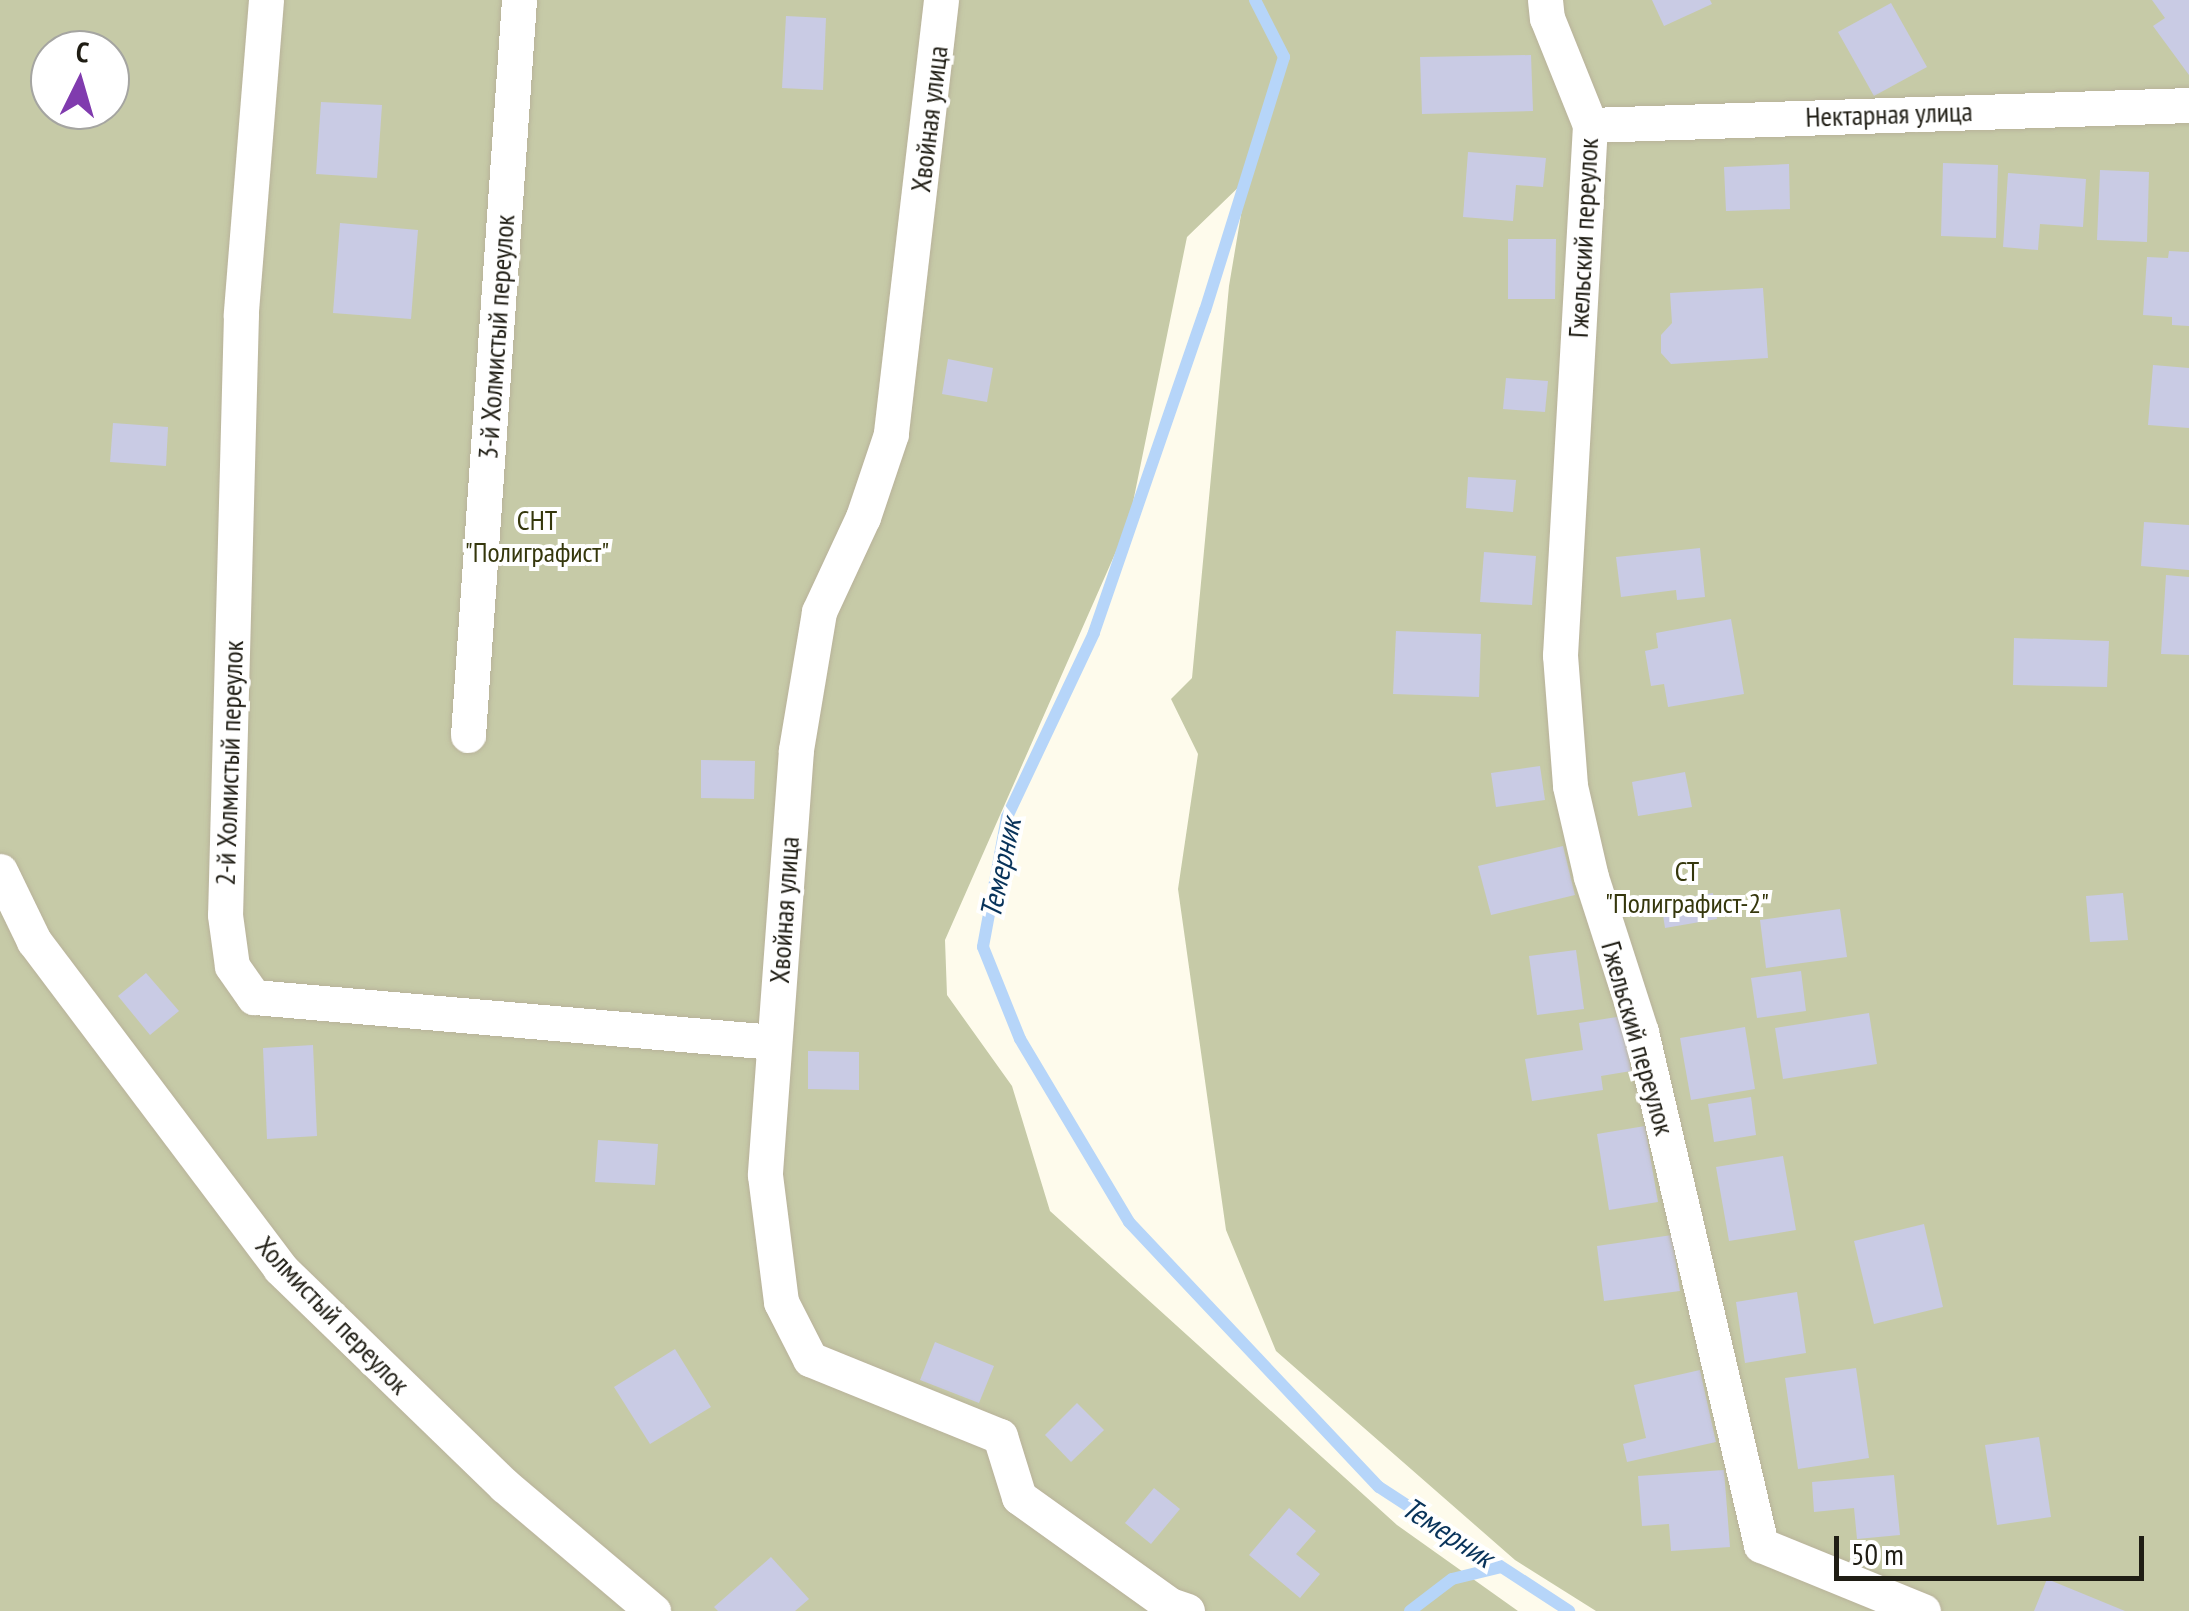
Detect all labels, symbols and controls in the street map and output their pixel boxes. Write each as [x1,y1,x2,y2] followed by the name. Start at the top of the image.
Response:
[30,30,130,130] north arrow
[74,33,90,71] text: С
[903,44,955,194] street label: Хвойная улица
[1805,94,1973,134] street label: Нектарная улица
[1561,137,1605,339] street label: Гжельский переулок
[471,213,521,461] street label: 3-й Холмистый переулок
[465,503,609,569] park label: СНТ "Полиграфист"
[208,640,250,886] street label: 2-й Холмистый переулок
[972,815,1028,921] water label: Темерник
[762,835,806,985] street label: Хвойная улица
[1605,854,1769,920] park label: СТ "Полиграфист-2"
[1594,937,1682,1139] street label: Гжельский переулок
[249,1229,417,1401] street label: Холмистый переулок
[1396,1489,1500,1575] water label: Темерник
[1839,1516,2149,1578] scale bar
[1851,1534,1904,1573] text: 50 m

